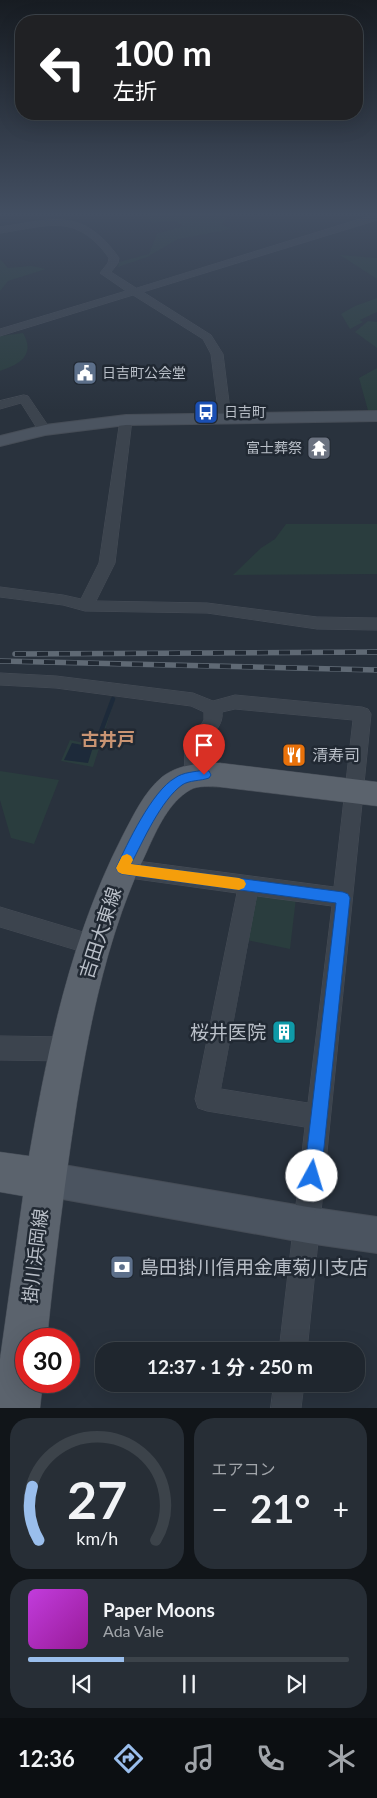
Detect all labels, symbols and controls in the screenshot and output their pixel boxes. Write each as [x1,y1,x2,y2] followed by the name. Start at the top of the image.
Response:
[113,31,212,73] text: 100 m
[30,35,95,100] icon: left
[113,77,157,104] text: 左折
[72,360,98,386] public building icon: 日吉町公会堂
[102,364,186,381] place label: 日吉町公会堂
[193,399,219,425] bus stop icon: 日吉町
[224,403,266,420] place label: 日吉町
[306,435,332,461] temple icon: 富士葬祭
[246,439,302,456] place label: 富士葬祭
[183,724,225,775] pin
[81,728,135,750] district label: 古井戸
[190,731,218,759] icon: arrive
[281,742,307,768] restaurant icon: 清寿司
[312,745,360,764] place label: 清寿司
[74,884,125,982] street label: 吉田大東線
[271,1019,297,1045] building icon: 桜井医院
[190,1020,266,1043] place label: 桜井医院
[285,1149,337,1201] position arrow
[17,1207,52,1304] street label: 掛川浜岡線
[109,1254,135,1280] bank icon: 島田掛川信用金庫菊川支店
[140,1255,368,1278] place label: 島田掛川信用金庫菊川支店
[15,1328,80,1393] speed limit sign: 30
[147,1355,313,1378] text: 12:37 · 1 分 · 250 m
[212,1459,276,1478] text: エアコン
[67,1468,127,1530] text: 27
[250,1485,310,1531] text: 21°
[212,1492,228,1526] text: −
[333,1492,349,1526] text: +
[76,1527,118,1549] text: km/h
[103,1598,215,1621] text: Paper Moons
[103,1621,164,1640] text: Ada Vale
[68,1670,96,1698] icon: previous
[175,1670,203,1698] icon: pause
[282,1670,310,1698] icon: next
[111,1741,146,1776] icon: directions
[182,1741,217,1776] icon: music
[253,1741,288,1776] icon: phone
[324,1741,359,1776] icon: climate
[18,1745,75,1772] text: 12:36

